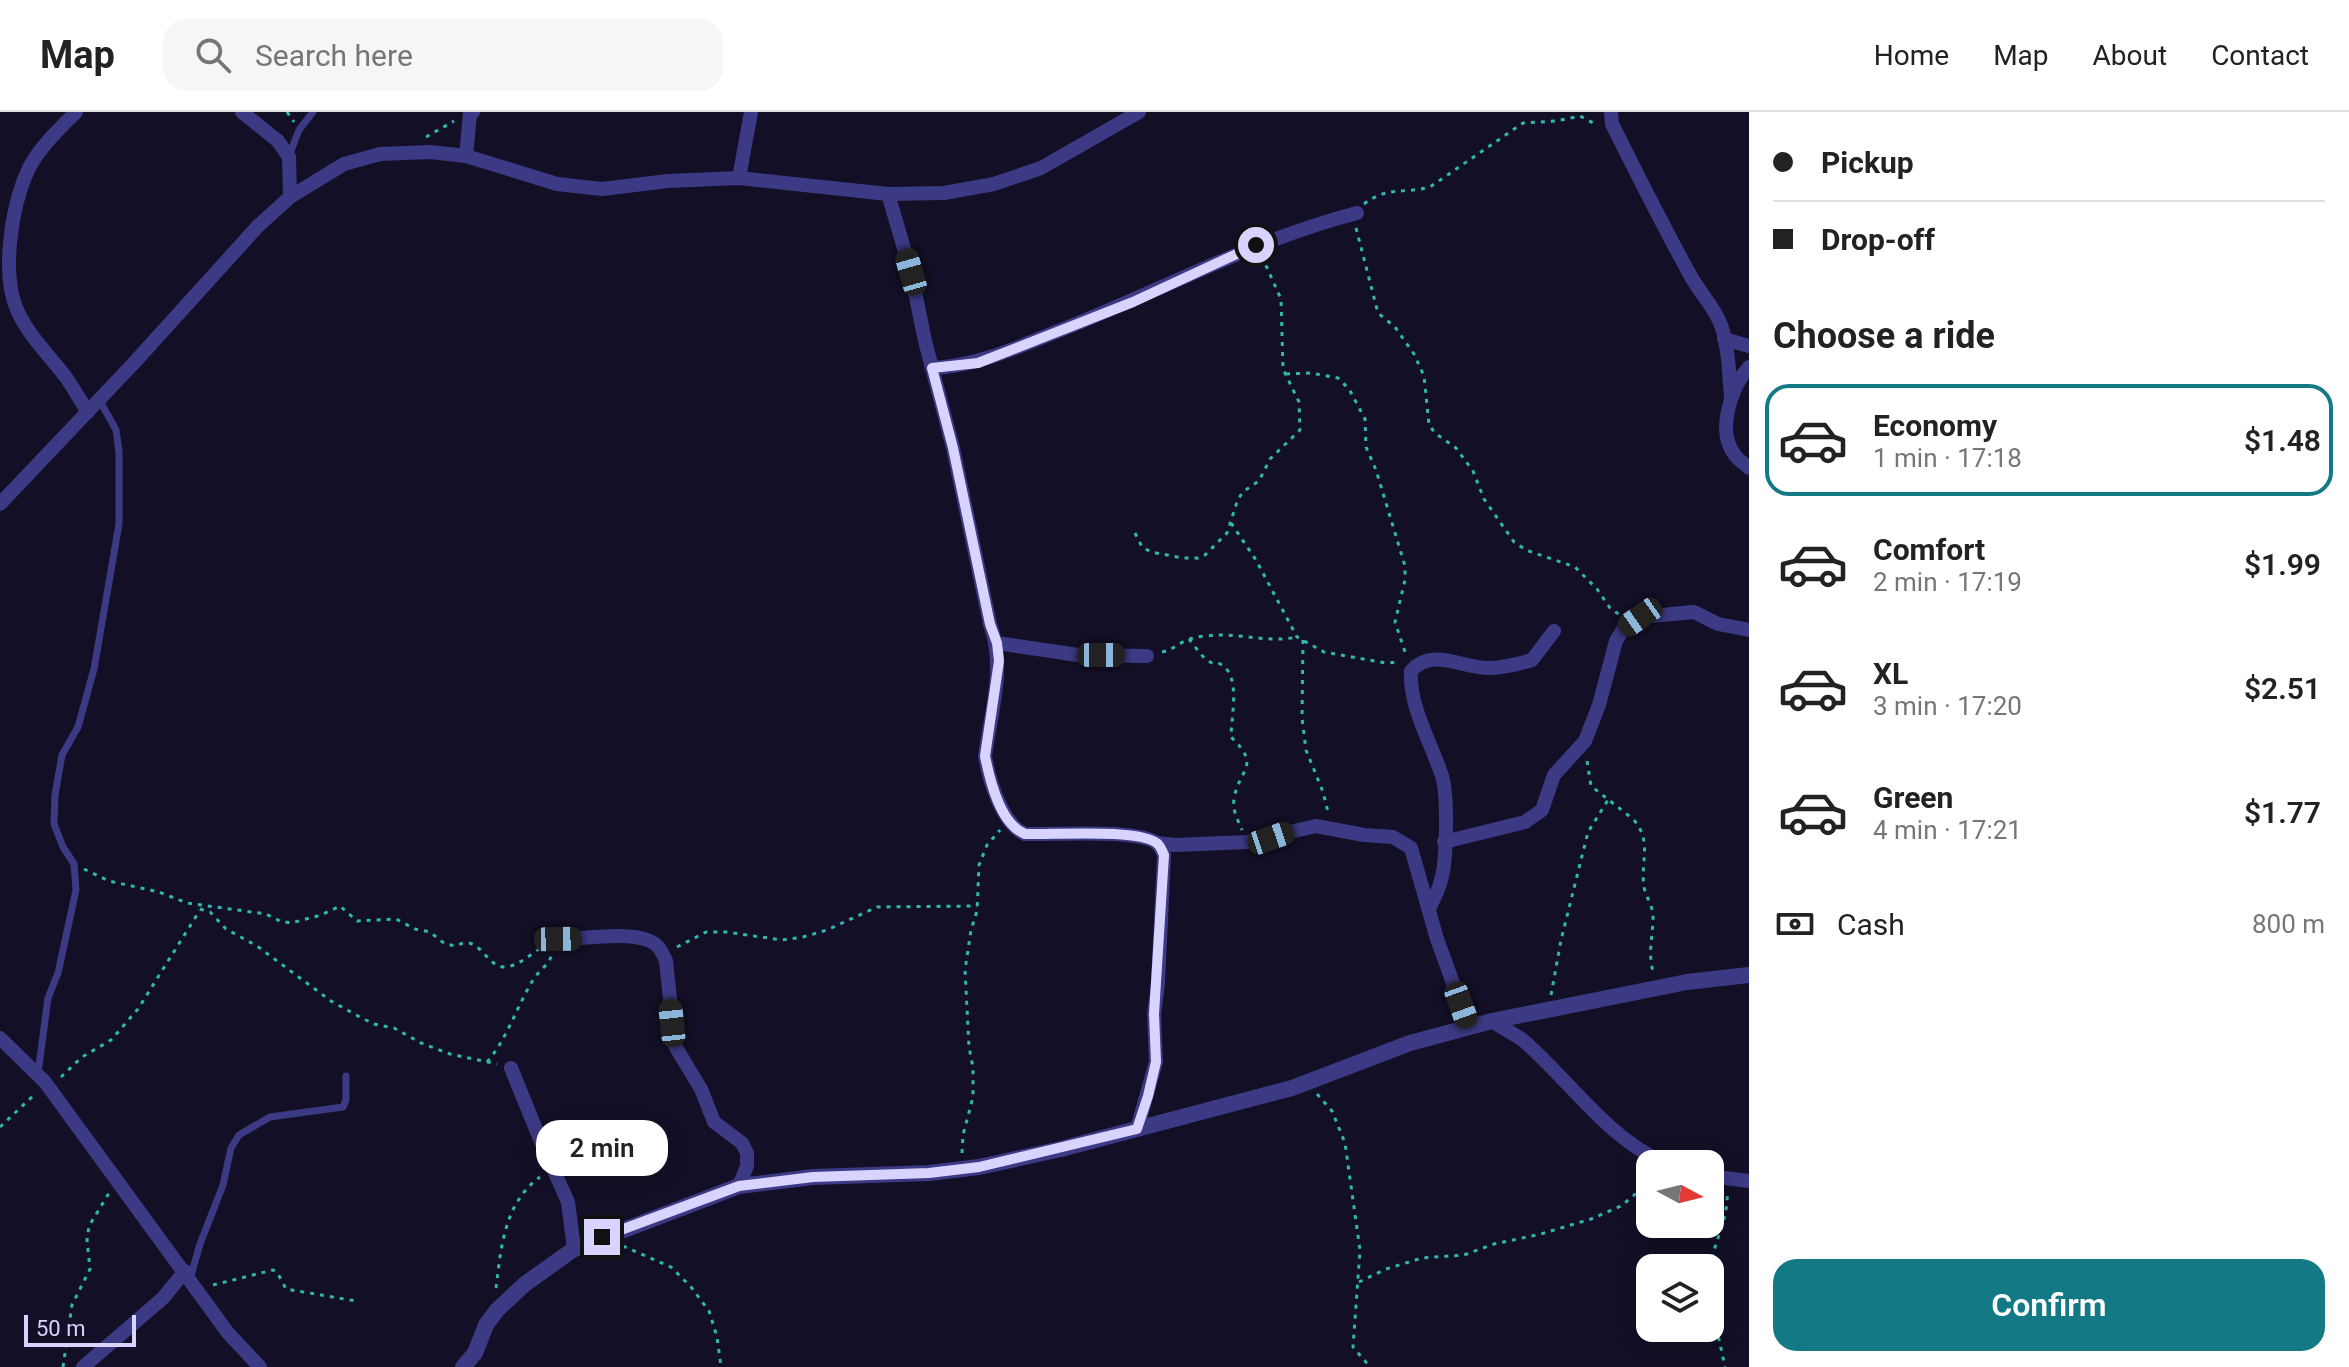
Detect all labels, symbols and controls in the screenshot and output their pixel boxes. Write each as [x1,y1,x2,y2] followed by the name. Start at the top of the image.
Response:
[163,19,723,91] search box
[40,33,115,77] text: Map
[191,33,235,77] icon: search
[255,38,413,73] text: Search here
[1874,39,1949,72] text: Home
[1993,39,2049,72] text: Map
[2093,39,2167,72] text: About
[2211,39,2309,72] text: Contact
[1821,145,1914,180] text: Pickup
[1821,222,1935,257] text: Drop-off
[1238,227,1274,263] route start
[893,246,929,298] car
[1773,315,1995,357] text: Choose a ride
[1777,404,1849,476] icon: car
[1873,408,1997,443] text: Economy
[2244,423,2321,458] text: $1.48
[1873,443,2022,473] text: 1 min · 17:18
[1777,528,1849,600] icon: car
[1873,532,1985,567] text: Comfort
[2244,547,2321,582] text: $1.99
[1873,567,2022,597] text: 2 min · 17:19
[1613,593,1667,641] car
[1077,643,1125,667] car
[1777,652,1849,724] icon: car
[1873,656,1908,691] text: XL
[2244,671,2321,706] text: $2.51
[1873,691,2022,721] text: 3 min · 17:20
[1777,776,1849,848] icon: car
[1873,780,1953,815] text: Green
[2244,795,2321,830] text: $1.77
[1873,815,2022,845] text: 4 min · 17:21
[1244,819,1298,857] car
[1773,902,1817,946] icon: cash
[1837,907,1905,942] text: Cash
[2252,909,2325,939] text: 800 m
[534,927,582,951] car
[1442,978,1480,1032] car
[658,998,686,1048] car
[536,1121,668,1177] callout: 2 min
[569,1133,635,1163] text: 2 min
[1636,1150,1724,1238] north arrow
[1636,1150,1724,1342] map controls
[584,1219,620,1255] route end
[1636,1254,1724,1342] button: layers
[1773,1259,2325,1351] button: Confirm
[24,1311,136,1347] scale bar
[36,1316,85,1341] text: 50 m

